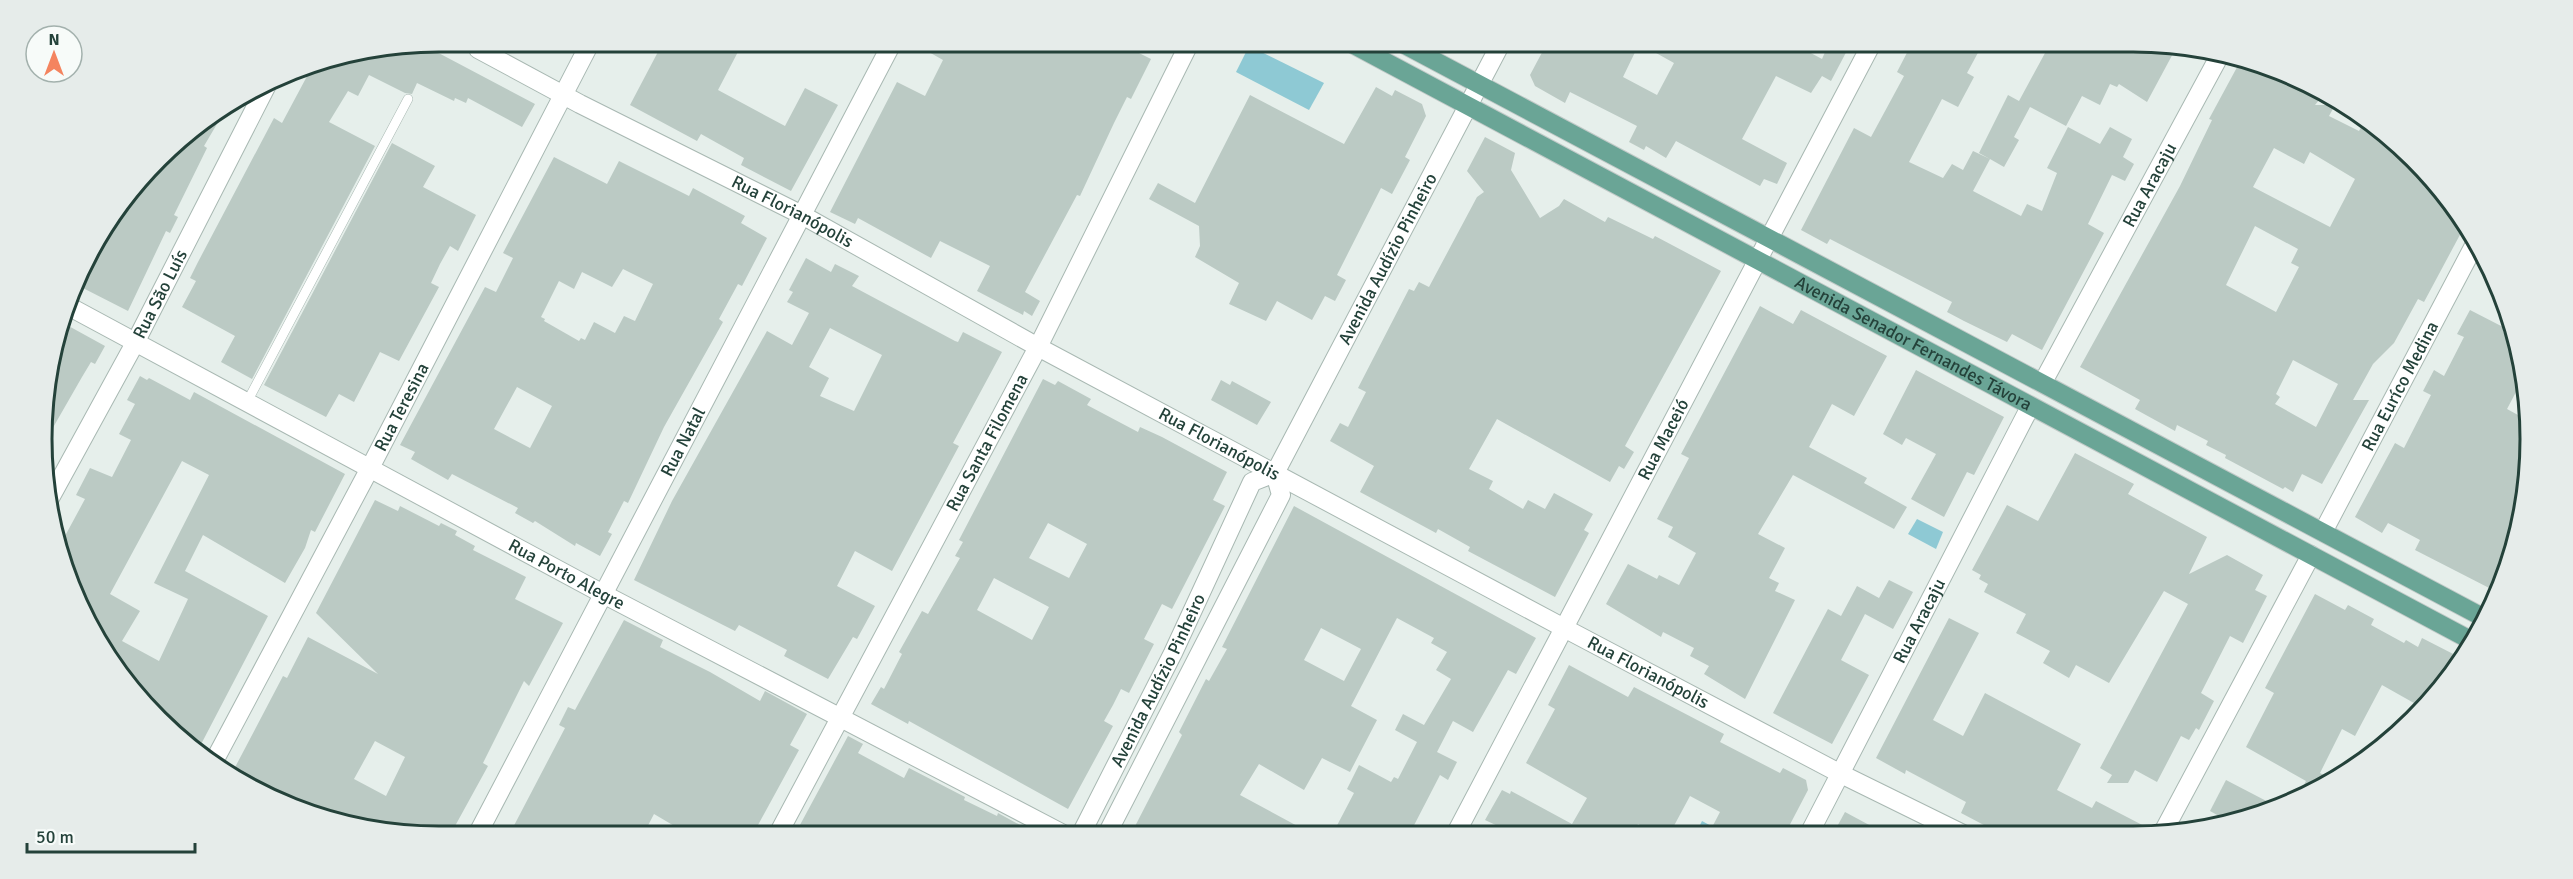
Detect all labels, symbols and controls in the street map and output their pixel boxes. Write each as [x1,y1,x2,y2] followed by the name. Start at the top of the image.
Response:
[24,24,84,84] north arrow
[48,30,60,50] text: N
[2118,139,2181,231] street label: Rua Aracaju
[1333,169,1442,348] street label: Avenida Audízio Pinheiro
[728,171,857,253] street label: Rua Florianópolis
[128,246,192,342] street label: Rua São Luís
[1791,271,2036,415] street label: Avenida Senador Fernandes Távora
[2357,317,2443,455] street label: Rua Euríco Medina
[370,359,434,455] street label: Rua Teresina
[941,370,1033,515] street label: Rua Santa Filomena
[1633,395,1694,484] street label: Rua Maceió
[1155,402,1284,485] street label: Rua Florianópolis
[656,403,710,480] street label: Rua Natal
[505,534,629,614] street label: Rua Porto Alegre
[1888,575,1950,667] street label: Rua Aracaju
[1106,590,1210,771] street label: Avenida Audízio Pinheiro
[1584,631,1713,713] street label: Rua Florianópolis
[27,816,195,854] scale bar
[36,826,74,848] text: 50 m

